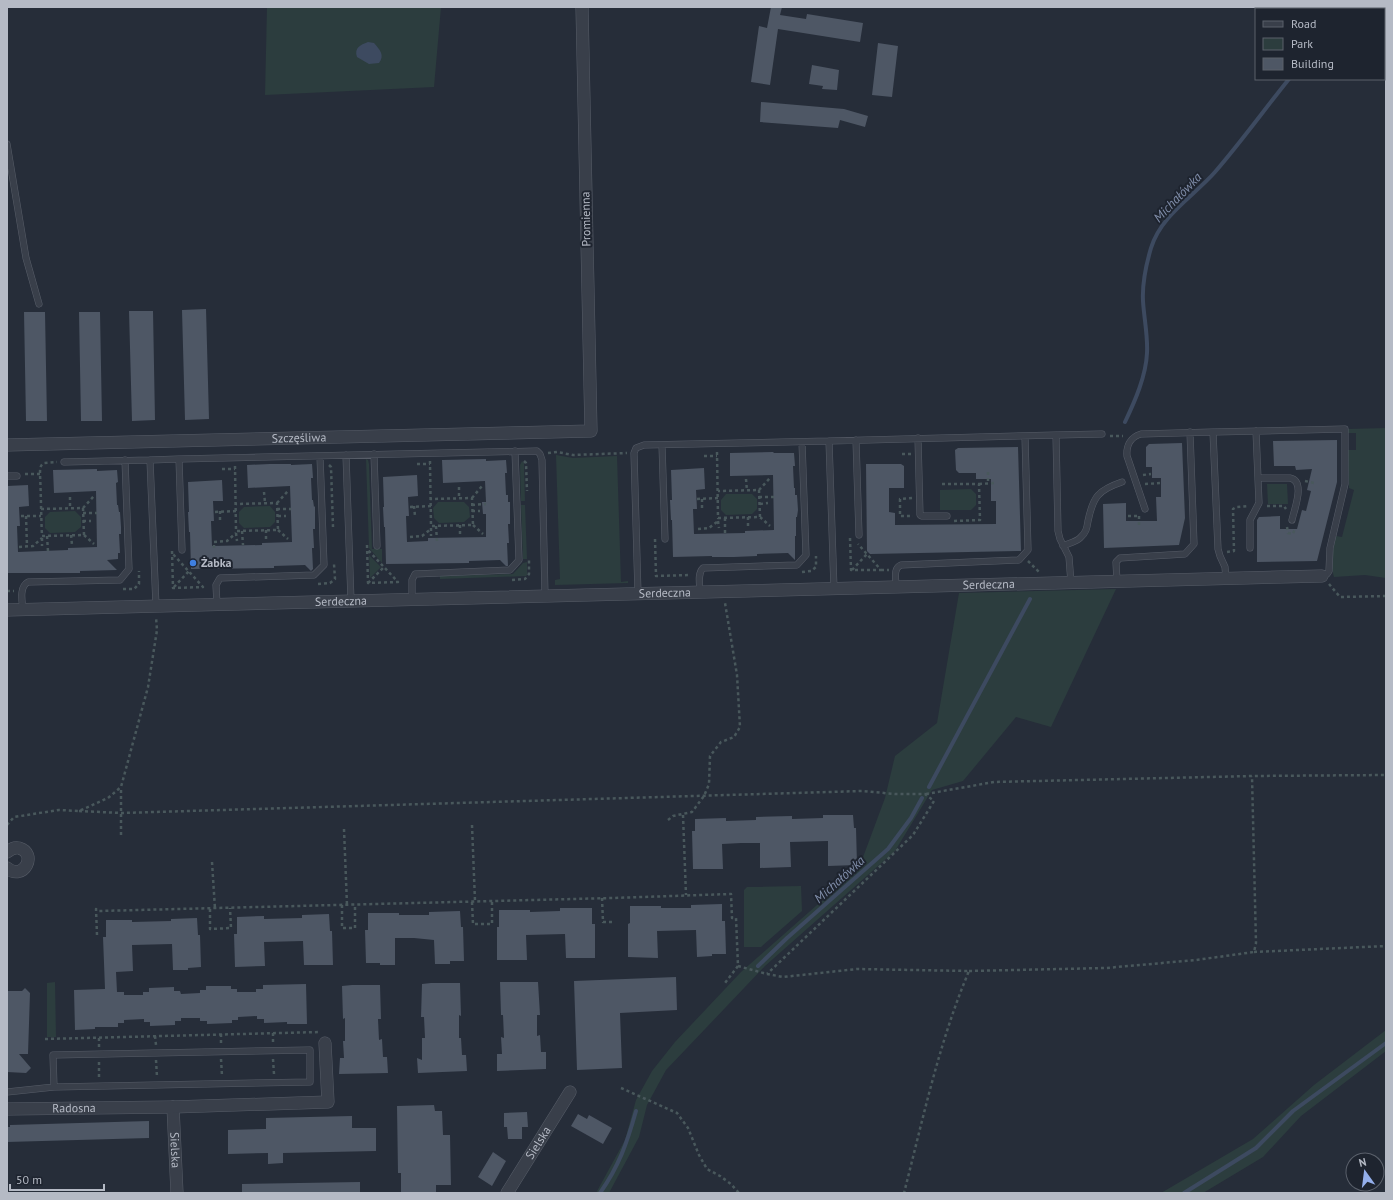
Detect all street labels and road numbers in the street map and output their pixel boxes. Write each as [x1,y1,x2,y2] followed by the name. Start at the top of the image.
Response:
[578,191,593,247] street label: Promienna
[271,429,326,446] street label: Szczęśliwa
[962,576,1015,592] street label: Serdeczna
[639,584,691,601] street label: Serdeczna
[315,593,367,609] street label: Serdeczna
[52,1100,96,1115] street label: Radosna
[522,1123,554,1162] street label: Sielska
[167,1132,184,1168] street label: Sielska

